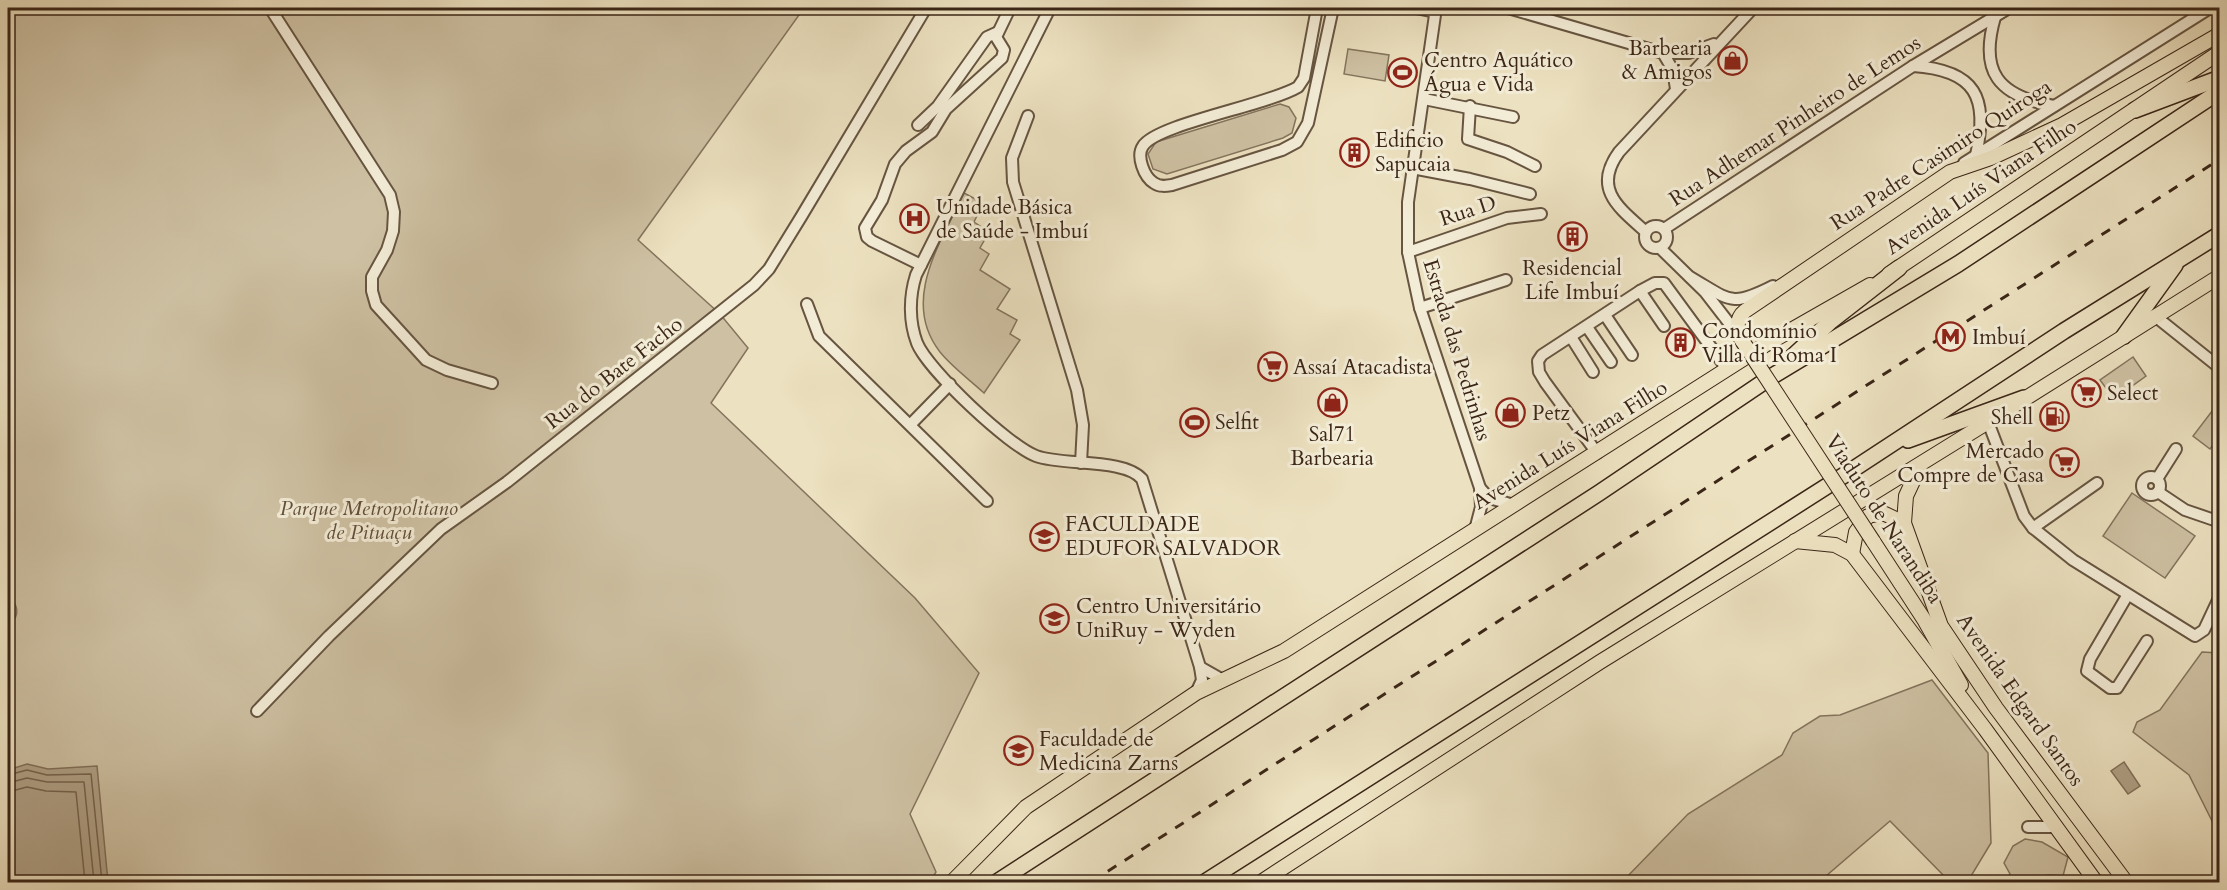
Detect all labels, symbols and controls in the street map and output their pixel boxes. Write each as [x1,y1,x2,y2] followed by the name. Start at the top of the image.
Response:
[1664,29,1926,213] street label: Rua Adhemar Pinheiro de Lemos
[1622,34,1712,87] place label: Barbearia & Amigos
[1717,44,1749,76] shop icon: Barbearia & Amigos
[1424,46,1573,99] place label: Centro Aquático Água e Vida
[1387,56,1419,88] sports icon: Centro Aquático Água e Vida
[1825,73,2057,237] street label: Rua Padre Casimiro Quiroga
[1880,112,2082,262] street label: Avenida Luís Viana Filho
[1375,126,1451,179] place label: Edificio Sapucaia
[1338,136,1370,168] building icon: Edificio Sapucaia
[1436,188,1500,234] street label: Rua D
[936,193,1089,246] place label: Unidade Básica de Saúde - Imbuí
[899,203,931,235] hospital icon: Unidade Básica de Saúde - Imbuí
[1556,221,1588,253] building icon: Residencial Life Imbuí
[1522,254,1622,307] place label: Residencial Life Imbuí
[1416,256,1498,444] street label: Estrada das Pedrinhas
[539,310,689,436] street label: Rua do Bate Facho
[1702,317,1837,370] place label: Condomínio Villa di Roma I
[1935,321,1967,353] metro station icon: Imbuí
[1972,323,2026,352] place label: Imbuí
[1665,327,1697,359] building icon: Condomínio Villa di Roma I
[1256,351,1288,383] supermarket icon: Assaí Atacadista
[1293,353,1432,382] place label: Assaí Atacadista
[1467,373,1673,517] street label: Avenida Luís Viana Filho
[2070,377,2102,409] supermarket icon: Select
[2107,379,2159,408] place label: Select
[1316,387,1348,419] shop icon: Sal71 Barbearia
[1495,397,1527,429] shop icon: Petz
[1532,399,1571,428] place label: Petz
[2038,401,2070,433] fuel station icon: Shell
[1991,403,2033,432] place label: Shell
[1178,406,1210,438] sports icon: Selfit
[1215,408,1259,437] place label: Selfit
[1290,420,1374,473] place label: Sal71 Barbearia
[1818,429,1950,609] street label: Viaduto de Narandiba
[1897,437,2044,490] place label: Mercado Compre de Casa
[2049,447,2081,479] supermarket icon: Mercado Compre de Casa
[280,494,458,547] park label: Parque Metropolitano de Pituaçu
[1065,510,1281,563] place label: FACULDADE EDUFOR SALVADOR
[1028,520,1060,552] school or university icon: FACULDADE EDUFOR SALVADOR
[1076,592,1261,645] place label: Centro Universitário UniRuy - Wyden
[1039,602,1071,634] school or university icon: Centro Universitário UniRuy - Wyden
[1949,608,2091,792] street label: Avenida Edgard Santos
[1039,725,1178,778] place label: Faculdade de Medicina Zarns
[1002,735,1034,767] school or university icon: Faculdade de Medicina Zarns

